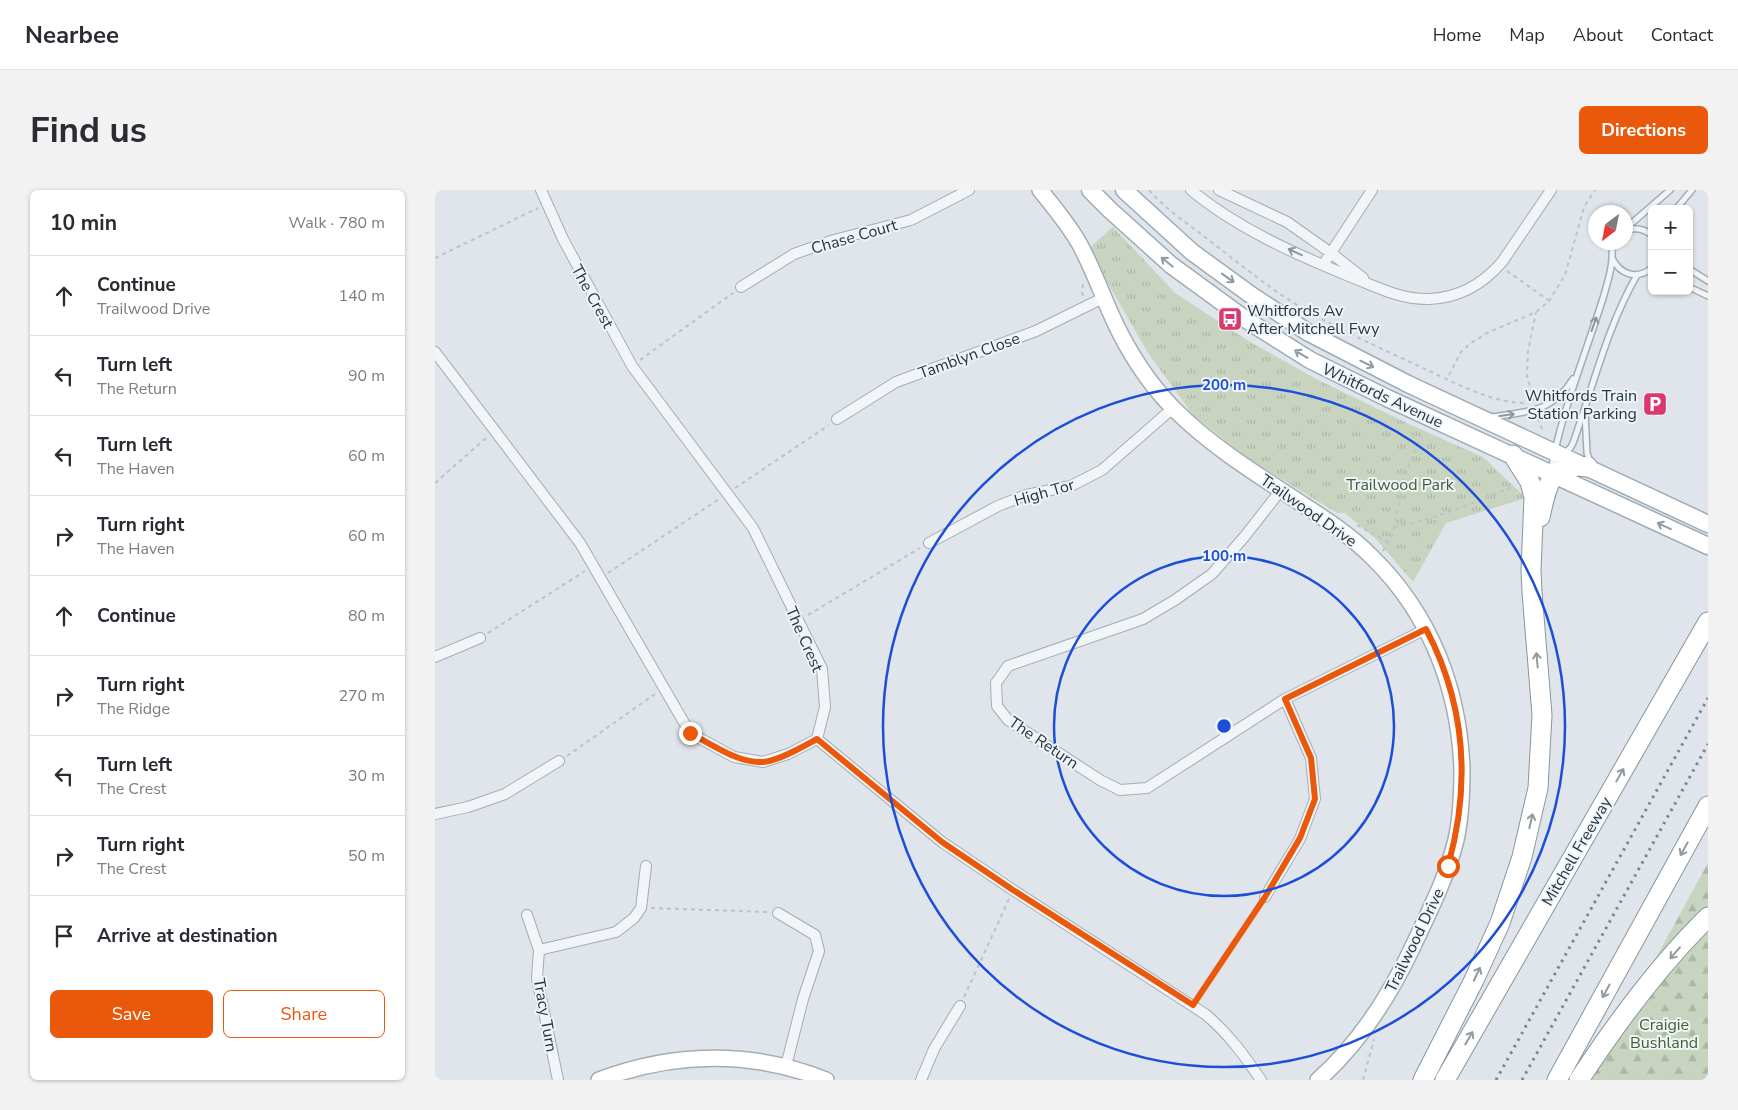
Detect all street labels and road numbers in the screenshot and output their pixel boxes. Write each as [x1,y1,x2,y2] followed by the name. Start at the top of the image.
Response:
[809,214,900,260] street label: Chase Court
[566,261,619,333] street label: The Crest
[916,327,1023,384] street label: Tamblyn Close
[1318,358,1447,434] street label: Whitfords Avenue
[1256,469,1361,552] street label: Trailwood Drive
[1012,474,1077,512] street label: High Tor
[780,603,828,676] street label: The Crest
[1004,711,1083,774] street label: The Return
[1537,792,1617,910] street label: Mitchell Freeway
[1380,885,1450,996] street label: Trailwood Drive
[528,977,562,1054] street label: Tracy Turn

